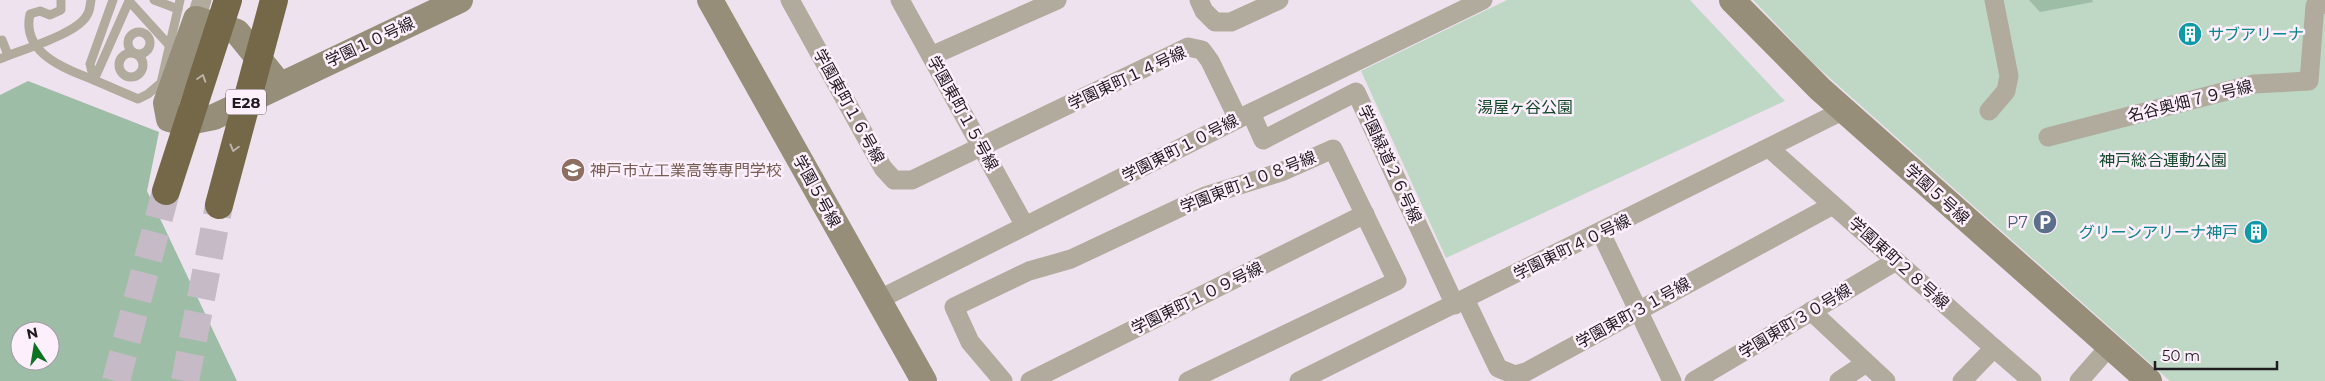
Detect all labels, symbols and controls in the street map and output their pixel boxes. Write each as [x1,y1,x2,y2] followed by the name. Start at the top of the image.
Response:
[322,13,418,71] street label: 学園１０号線
[2177,21,2203,47] building icon: サブアリーナ
[2208,25,2304,44] place label: サブアリーナ
[1065,42,1189,114] street label: 学園東町１４号線
[810,45,888,167] street label: 学園東町１６号線
[924,52,1002,174] street label: 学園東町１５号線
[197,75,207,83] one-way arrow
[2126,76,2254,126] street label: 名谷奥畑７９号線
[226,90,266,114] road number: E28
[1477,98,1573,117] park label: 湯屋ヶ谷公園
[1354,102,1426,226] street label: 学園緑道２６号線
[1119,110,1241,186] street label: 学園東町１０号線
[229,144,240,153] one-way arrow
[1177,147,1319,217] street label: 学園東町１０８号線
[789,151,845,231] street label: 学園５号線
[2099,151,2227,170] park label: 神戸総合運動公園
[560,157,586,183] school or university icon: 神戸市立工業高等専門学校
[1901,160,1973,228] street label: 学園５号線
[590,161,782,180] place label: 神戸市立工業高等専門学校
[2032,209,2058,235] parking icon: P7
[1510,210,1634,284] street label: 学園東町４０号線
[1845,213,1953,313] street label: 学園東町２８号線
[2007,213,2028,232] place label: P7
[2243,219,2269,245] building icon: グリーンアリーナ神戸
[2079,223,2238,242] place label: グリーンアリーナ神戸
[1128,258,1266,338] street label: 学園東町１０９号線
[1572,274,1694,352] street label: 学園東町３１号線
[1735,280,1855,362] street label: 学園東町３０号線
[10,321,60,371] north arrow
[25,323,40,343] text: N
[2155,338,2278,370] scale bar
[2162,346,2200,365] text: 50 m

